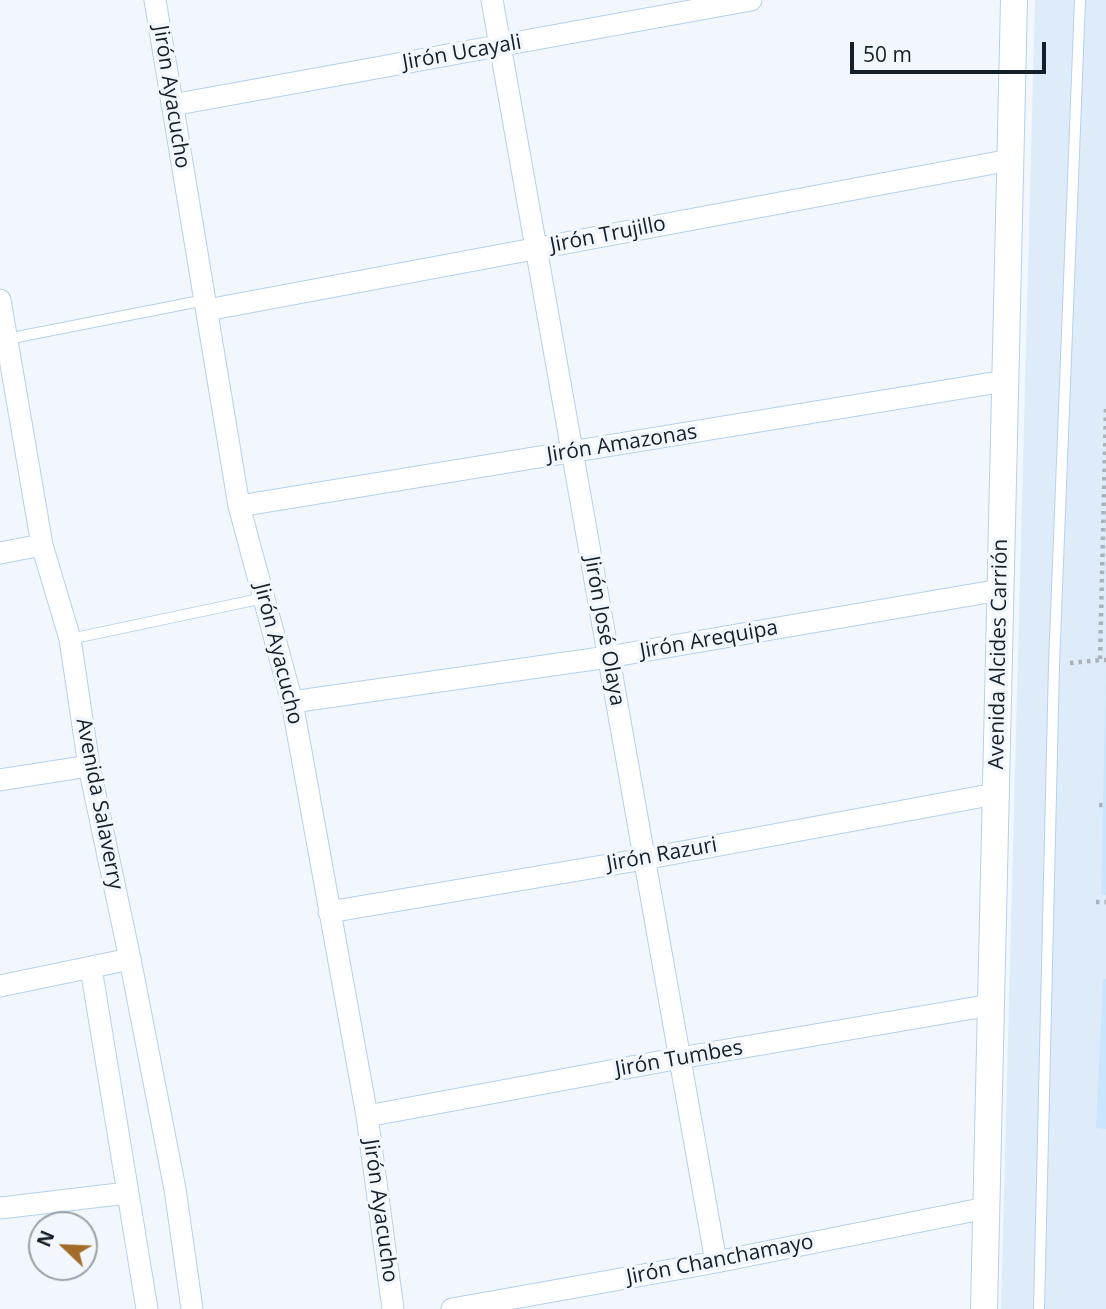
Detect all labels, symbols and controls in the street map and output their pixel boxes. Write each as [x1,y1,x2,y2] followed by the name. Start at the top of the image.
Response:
[147,24,195,170] street label: Jirón Ayacucho
[854,28,1050,72] scale bar
[401,30,523,76] street label: Jirón Ucayali
[863,40,912,68] text: 50 m
[548,211,668,259] street label: Jirón Trujillo
[545,420,699,468] street label: Jirón Amazonas
[984,538,1014,770] street label: Avenida Alcides Carrión
[578,554,630,708] street label: Jirón José Olaya
[248,581,308,727] street label: Jirón Ayacucho
[638,615,780,665] street label: Jirón Arequipa
[70,716,128,892] street label: Avenida Salaverry
[605,833,719,877] street label: Jirón Razuri
[613,1035,745,1083] street label: Jirón Tumbes
[357,1138,403,1284] street label: Jirón Ayacucho
[28,1211,98,1281] north arrow
[31,1226,60,1251] text: N
[624,1230,816,1290] street label: Jirón Chanchamayo

